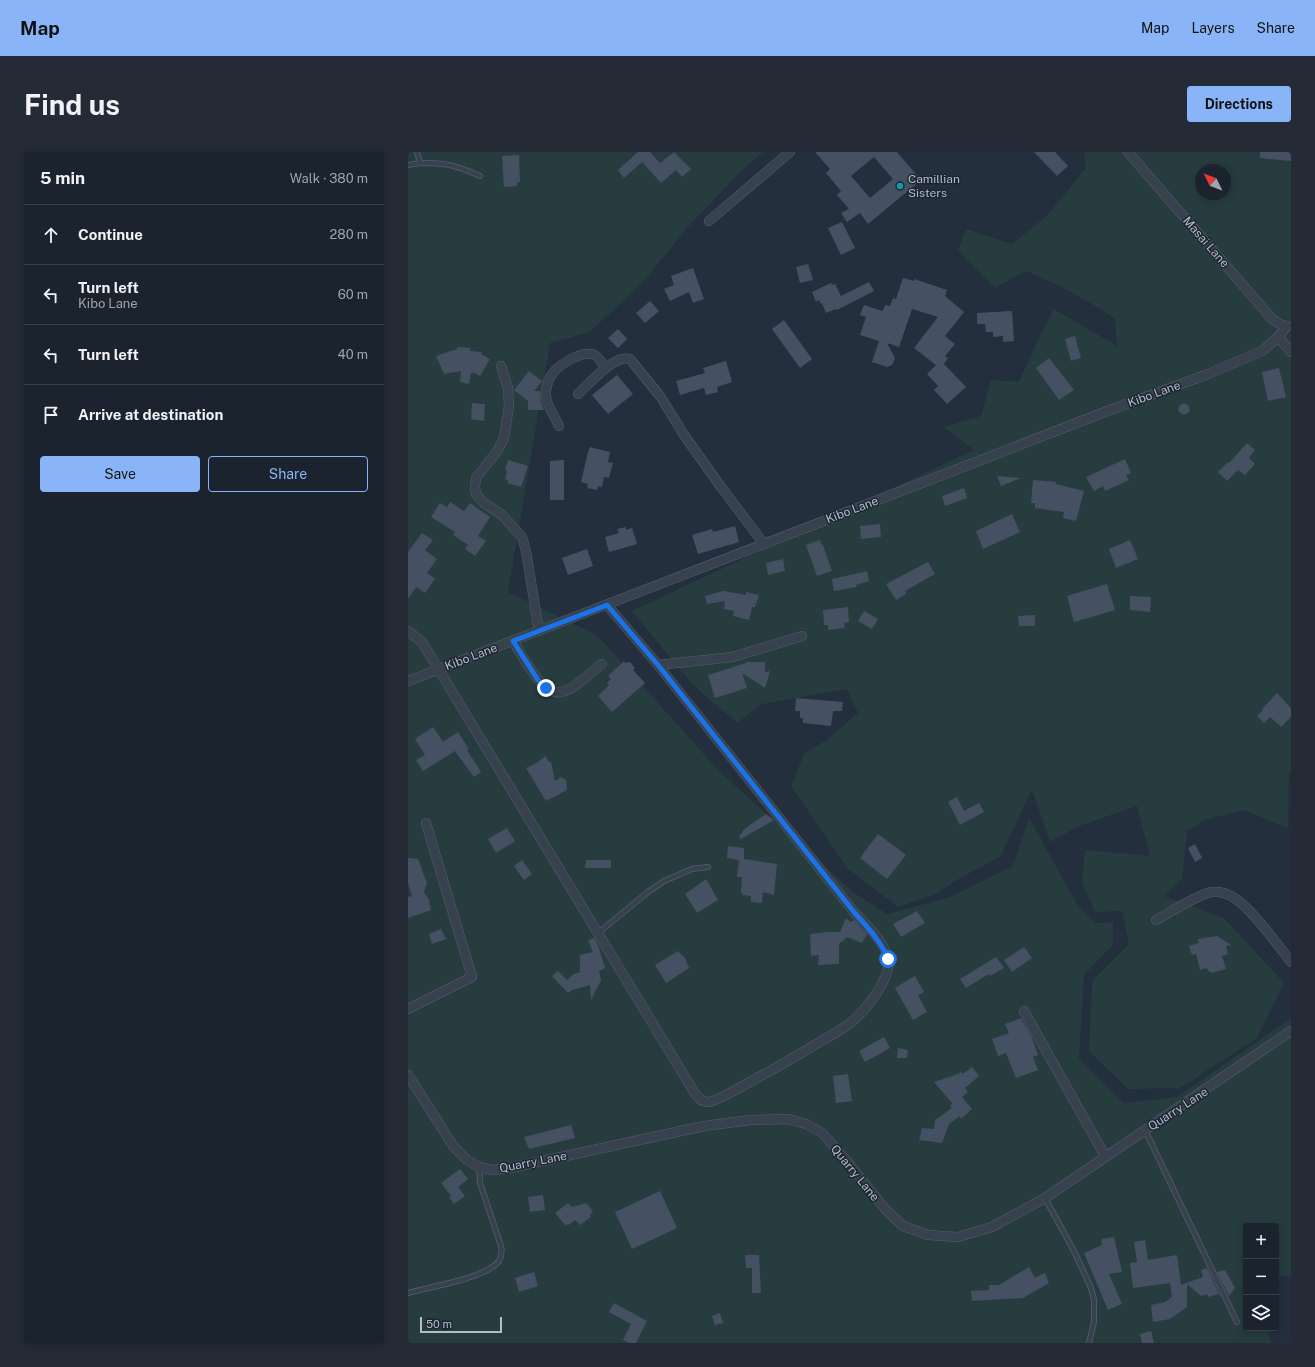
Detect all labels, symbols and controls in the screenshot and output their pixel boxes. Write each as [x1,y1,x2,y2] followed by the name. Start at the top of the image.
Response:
[20,17,60,39] text: Map
[1141,20,1169,36] text: Map
[1191,20,1235,36] text: Layers
[1257,20,1295,36] text: Share
[1187,86,1291,122] button: Directions
[24,88,120,121] text: Find us
[1195,164,1231,200] north arrow
[40,168,85,188] text: 5 min
[290,171,368,186] text: Walk · 380 m
[908,172,960,200] place label: Camillian Sisters
[895,181,905,191] marker: Camillian Sisters
[1180,214,1232,270] street label: Masai Lane
[40,224,62,246] icon: ahead
[78,226,143,243] text: Continue
[330,227,368,242] text: 280 m
[78,279,139,296] text: Turn left
[40,284,62,306] icon: left
[338,287,368,302] text: 60 m
[78,296,138,311] text: Kibo Lane
[40,344,62,366] icon: left
[78,346,139,363] text: Turn left
[337,347,368,362] text: 40 m
[1126,378,1182,410] street label: Kibo Lane
[40,404,62,426] icon: arrive
[78,406,223,423] text: Arrive at destination
[40,456,200,492] button: Save
[208,456,368,492] button: Share
[824,494,880,526] street label: Kibo Lane
[443,641,499,673] street label: Kibo Lane
[537,679,555,697] route end
[879,950,897,968] route start
[1145,1084,1211,1134] street label: Quarry Lane
[828,1142,882,1204] street label: Quarry Lane
[498,1149,568,1175] street label: Quarry Lane
[1243,1223,1279,1331] map controls
[1243,1223,1279,1259] button: +
[1243,1259,1279,1295] button: −
[1243,1295,1279,1331] button: layers
[420,1315,502,1334] scale bar
[426,1318,452,1330] text: 50 m

